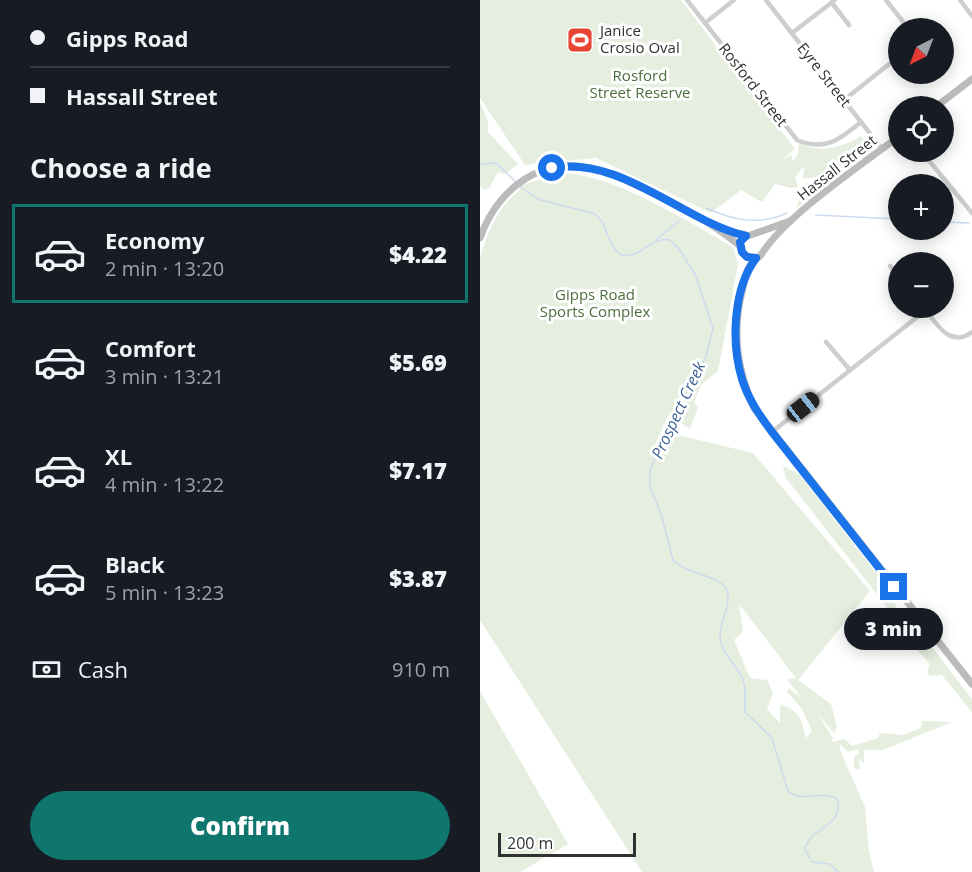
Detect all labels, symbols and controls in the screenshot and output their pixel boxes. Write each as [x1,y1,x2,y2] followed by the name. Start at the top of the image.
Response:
[888,18,954,84] north arrow
[888,18,954,318] map controls
[598,20,680,57] place label: Janice Crosio Oval
[66,23,189,53] text: Gipps Road
[565,25,595,55] sports icon: Janice Crosio Oval
[793,38,856,111] street label: Eyre Street
[715,39,793,130] street label: Rosford Street
[589,65,691,102] park label: Rosford Street Reserve
[66,81,218,111] text: Hassall Street
[888,96,954,162] button: locate
[793,130,880,204] street label: Hassall Street
[30,149,212,186] text: Choose a ride
[538,154,565,181] route start
[888,174,954,240] button: +
[105,225,204,255] text: Economy
[33,227,87,281] icon: car
[389,239,447,269] text: $4.22
[888,252,954,318] button: −
[105,255,224,282] text: 2 min · 13:20
[540,284,650,321] park label: Gipps Road Sports Complex
[105,333,196,363] text: Comfort
[33,335,87,389] icon: car
[389,347,447,377] text: $5.69
[646,357,711,462] water label: Prospect Creek
[105,363,224,390] text: 3 min · 13:21
[783,389,823,425] car
[105,441,132,471] text: XL
[33,443,87,497] icon: car
[389,455,447,485] text: $7.17
[105,471,224,498] text: 4 min · 13:22
[105,549,165,579] text: Black
[33,551,87,605] icon: car
[389,563,447,593] text: $3.87
[880,573,907,600] route end
[105,579,224,606] text: 5 min · 13:23
[844,608,944,650] callout: 3 min
[865,615,922,642] text: 3 min
[30,653,63,686] icon: cash
[78,654,128,684] text: Cash
[392,656,450,683] text: 910 m
[30,791,450,860] button: Confirm
[498,830,636,858] scale bar
[507,832,553,854] text: 200 m

